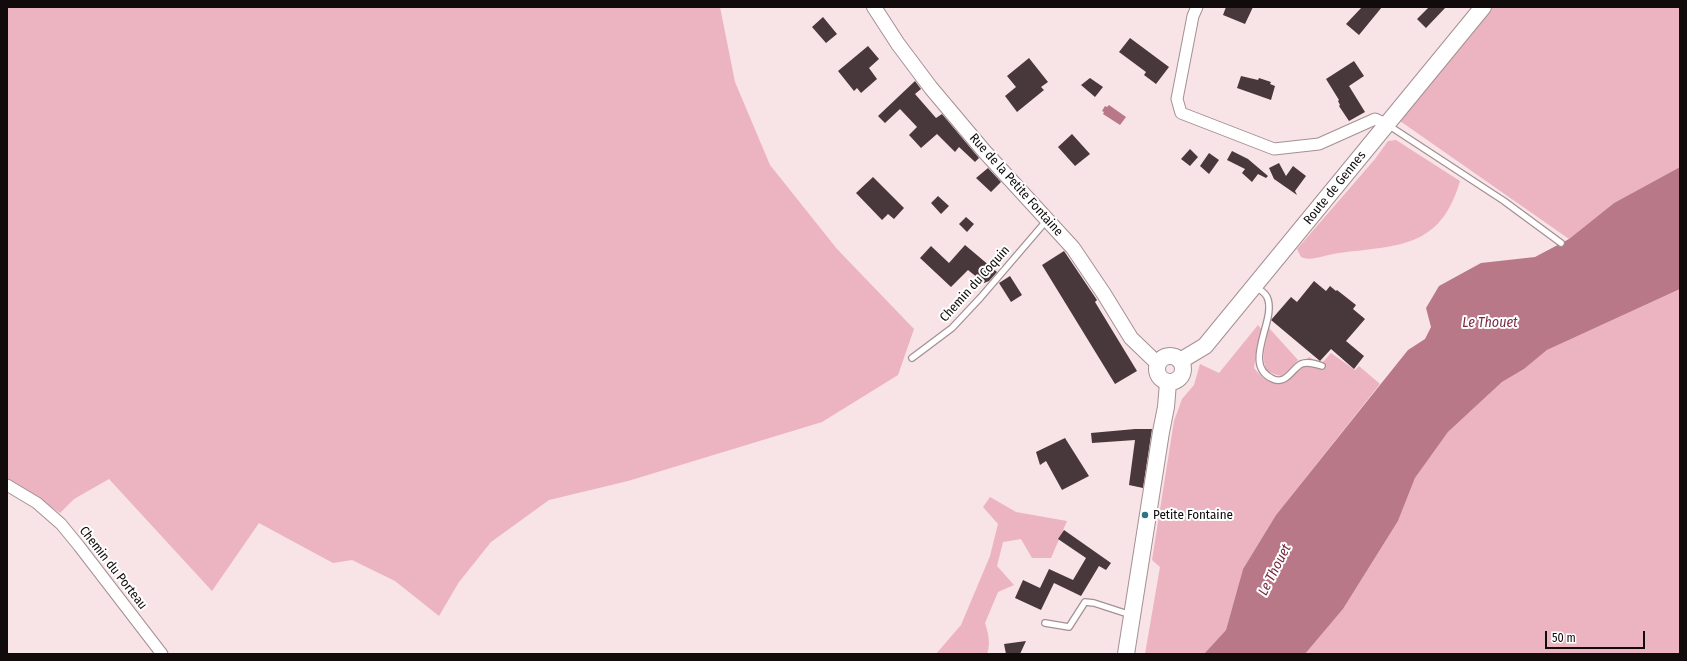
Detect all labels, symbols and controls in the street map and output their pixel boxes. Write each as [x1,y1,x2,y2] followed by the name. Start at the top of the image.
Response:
[966,131,1066,239] street label: Rue de la Petite Fontaine
[1301,148,1369,228] street label: Route de Gennes
[937,243,1013,325] street label: Chemin du Coquin
[1462,315,1518,331] water label: Le Thouet
[1153,507,1233,523] place label: Petite Fontaine
[1140,510,1150,520] marker: Petite Fontaine
[76,523,150,613] street label: Chemin du Porteau
[1255,542,1295,598] water label: Le Thouet
[1547,623,1647,649] scale bar
[1552,631,1576,645] text: 50 m

